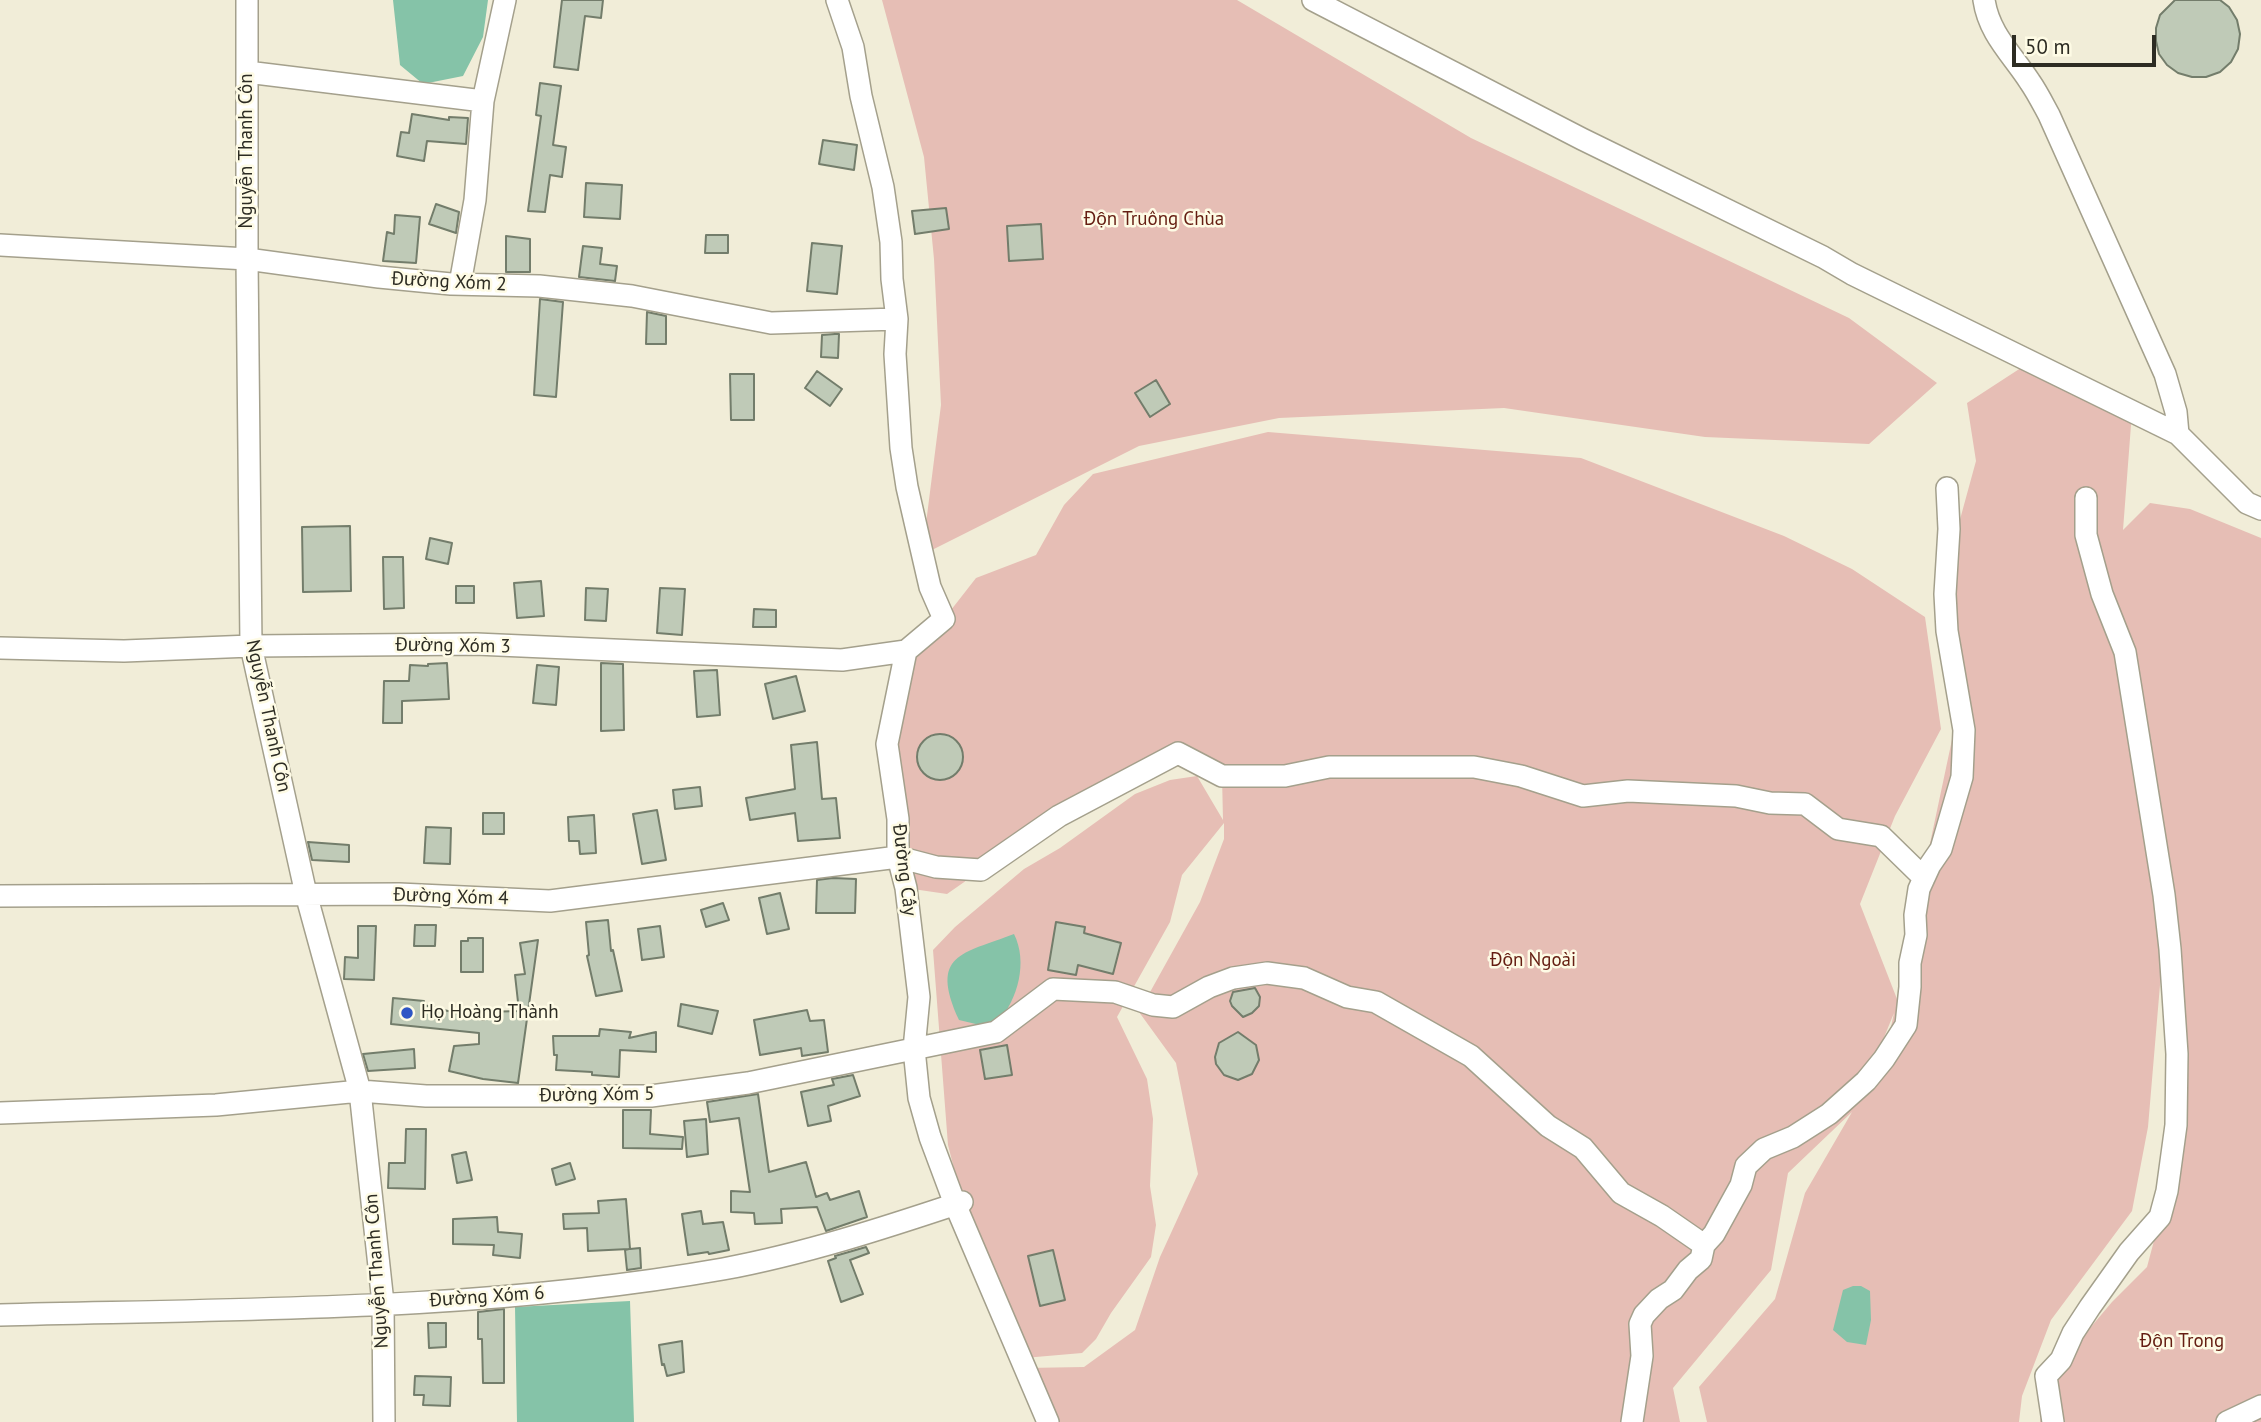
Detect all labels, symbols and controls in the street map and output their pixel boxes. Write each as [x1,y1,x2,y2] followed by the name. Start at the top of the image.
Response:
[2016,21,2160,65] scale bar
[2025,33,2071,60] text: 50 m
[236,73,258,229] street label: Nguyễn Thanh Côn
[1084,209,1224,231] park label: Độn Truông Chùa
[391,268,507,296] street label: Đường Xóm 2
[395,634,511,658] street label: Đường Xóm 3
[241,638,295,794] street label: Nguyễn Thanh Côn
[887,823,921,917] street label: Đường Cấy
[393,884,509,910] street label: Đường Xóm 4
[1490,950,1576,972] park label: Độn Ngoài
[421,1002,559,1024] place label: Họ Hoàng Thành
[399,1005,415,1021] marker: Họ Hoàng Thành
[539,1083,655,1107] street label: Đường Xóm 5
[360,1193,394,1349] street label: Nguyễn Thanh Côn
[429,1282,545,1312] street label: Đường Xóm 6
[2140,1331,2224,1353] park label: Độn Trong

